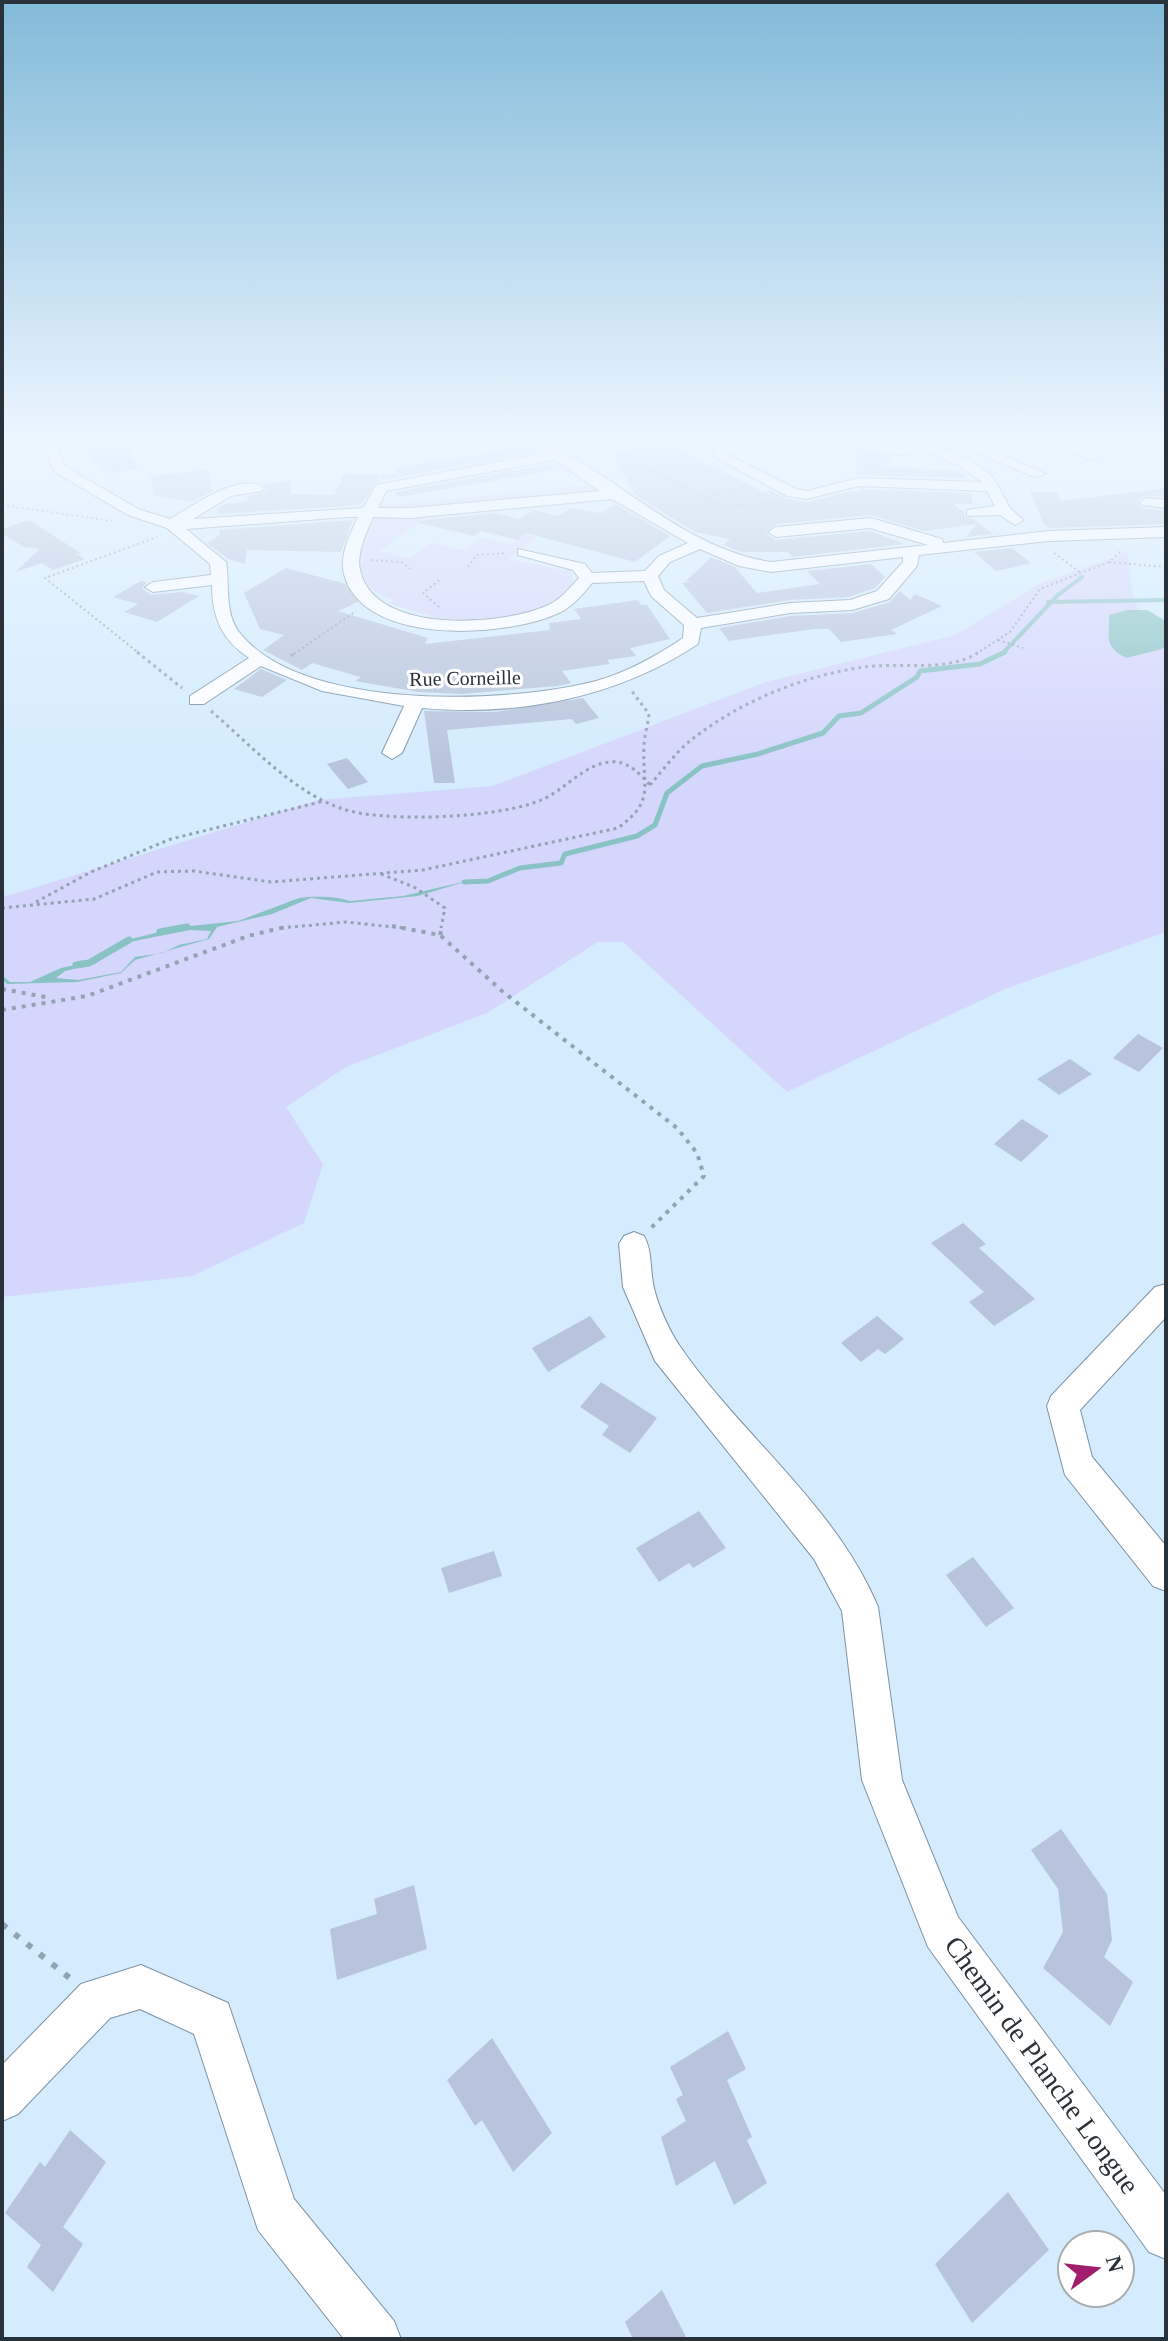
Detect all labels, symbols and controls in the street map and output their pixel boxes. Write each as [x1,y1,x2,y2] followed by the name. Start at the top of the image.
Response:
[409,666,521,690] street label: Rue Corneille
[938,1930,1146,2200] street label: Chemin de Planche Longue
[1056,2229,1136,2309] north arrow
[1101,2253,1129,2275] text: N

